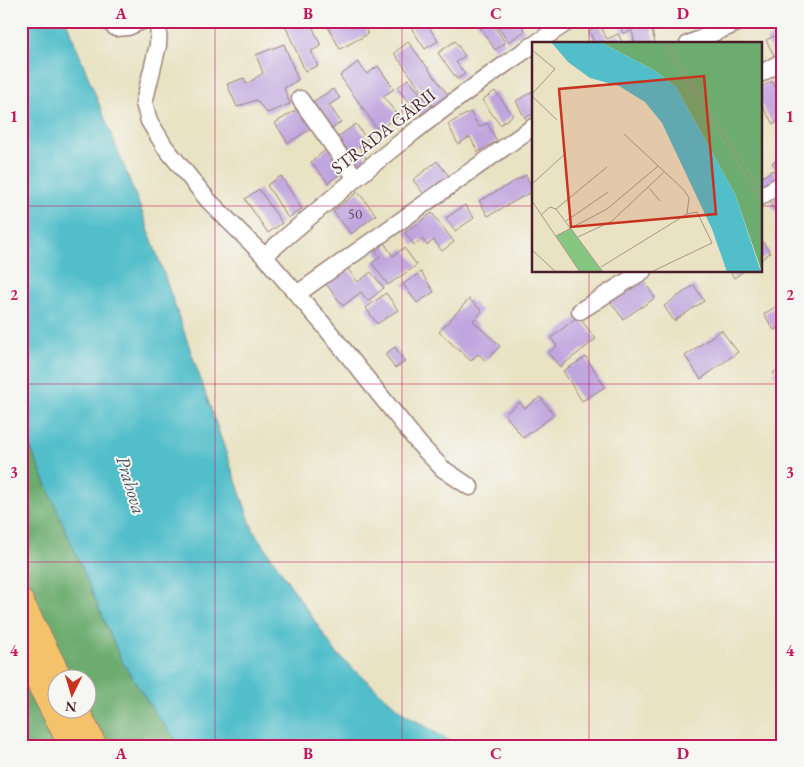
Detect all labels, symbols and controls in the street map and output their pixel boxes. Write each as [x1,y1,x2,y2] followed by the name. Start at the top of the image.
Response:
[114,3,127,24] text: A
[303,3,313,24] text: B
[490,3,502,24] text: C
[677,3,689,24] text: D
[532,42,762,272] inset map
[326,83,440,179] street label: STRADA GĂRII
[10,106,18,127] text: 1
[786,106,794,127] text: 1
[348,204,362,223] house number: 50
[10,284,19,305] text: 2
[786,284,795,305] text: 2
[110,453,152,517] water label: Prahova
[10,462,18,483] text: 3
[786,462,794,483] text: 3
[10,640,19,661] text: 4
[786,640,795,661] text: 4
[48,670,98,720] north arrow
[64,697,77,716] text: N
[114,743,127,764] text: A
[303,743,313,764] text: B
[490,743,502,764] text: C
[677,743,689,764] text: D

